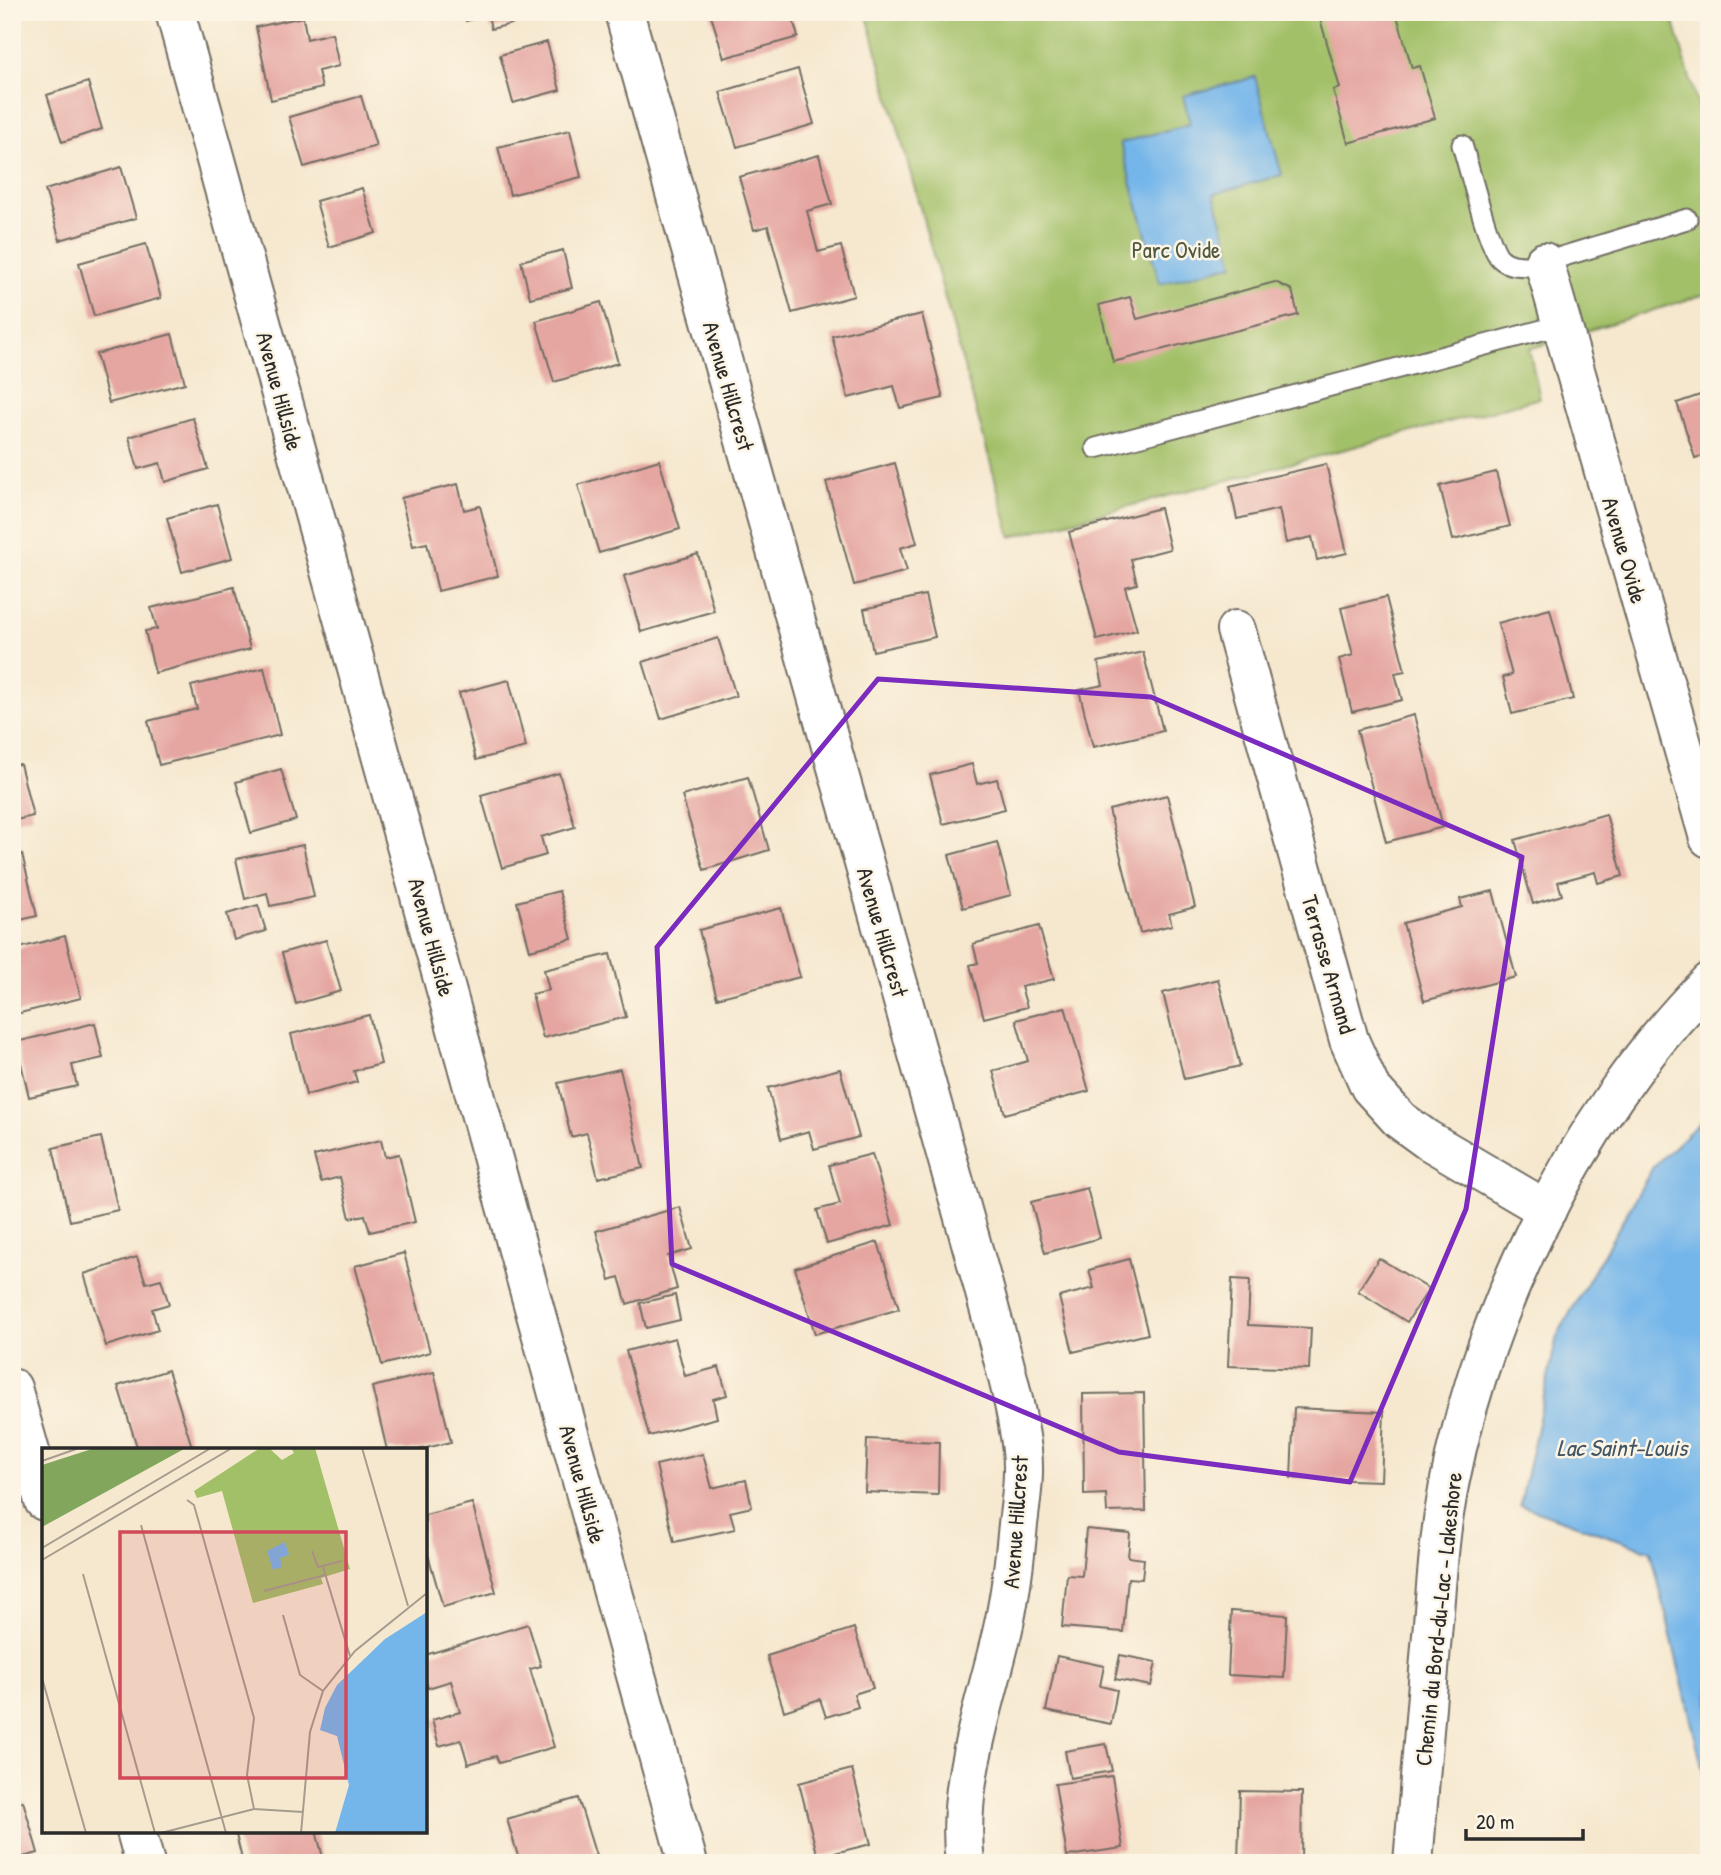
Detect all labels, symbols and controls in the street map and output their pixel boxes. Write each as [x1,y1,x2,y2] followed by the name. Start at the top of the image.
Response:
[1132,234,1220,265] park label: Parc Ovide
[696,318,763,455] street label: Avenue Hillcrest
[249,328,311,454] street label: Avenue Hillside
[1595,493,1655,607] street label: Avenue Ovide
[850,864,917,1001] street label: Avenue Hillcrest
[401,874,463,1000] street label: Avenue Hillside
[1294,891,1364,1037] street label: Terrasse Armand
[552,1421,614,1547] street label: Avenue Hillside
[1557,1431,1690,1463] water label: Lac Saint-Louis
[42,1448,427,1833] inset map
[995,1453,1035,1589] street label: Avenue Hillcrest
[1407,1471,1469,1767] street label: Chemin du Bord-du-Lac - Lakeshore
[1466,1798,1583,1842] scale bar
[1476,1807,1514,1836] text: 20 m

